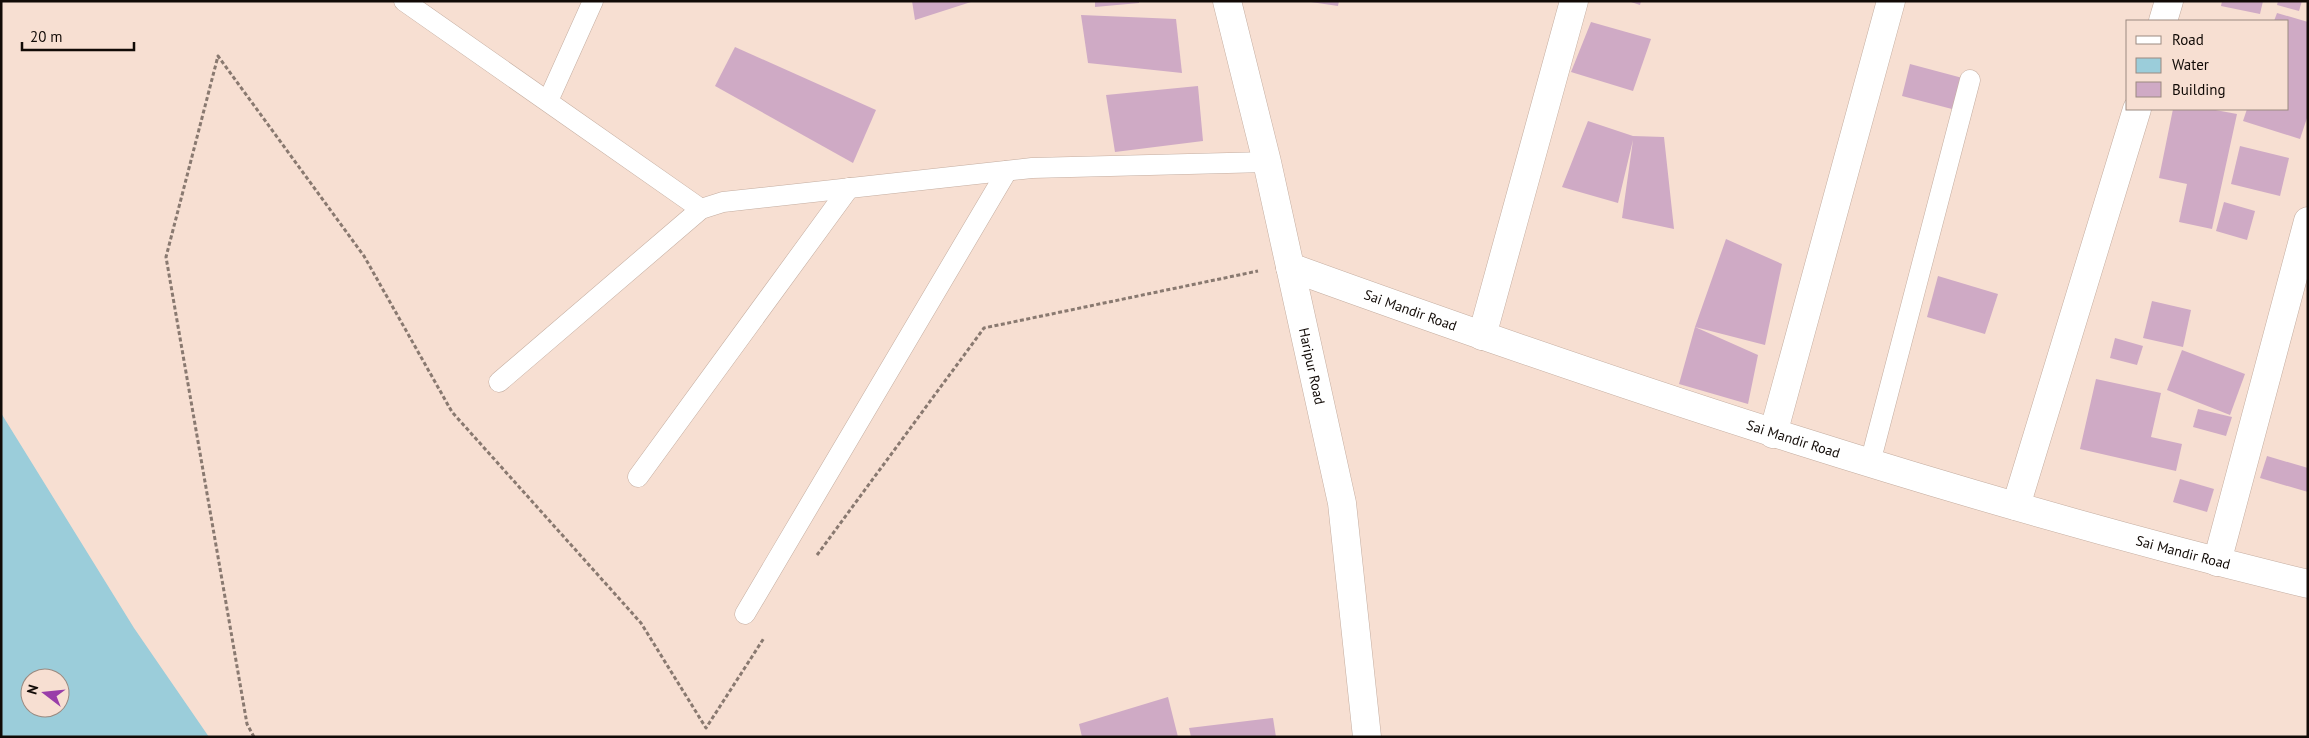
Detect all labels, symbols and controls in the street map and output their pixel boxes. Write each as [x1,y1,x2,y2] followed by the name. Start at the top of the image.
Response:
[22,20,135,52] scale bar
[2126,20,2289,110] legend
[30,27,63,46] text: 20 m
[2172,30,2204,49] text: Road
[2172,55,2209,74] text: Water
[2172,80,2226,99] text: Building
[1362,285,1459,335] street label: Sai Mandir Road
[1295,326,1329,406] street label: Haripur Road
[1744,416,1842,462] street label: Sai Mandir Road
[2134,531,2232,573] street label: Sai Mandir Road
[20,668,70,718] north arrow
[23,683,42,696] text: N

